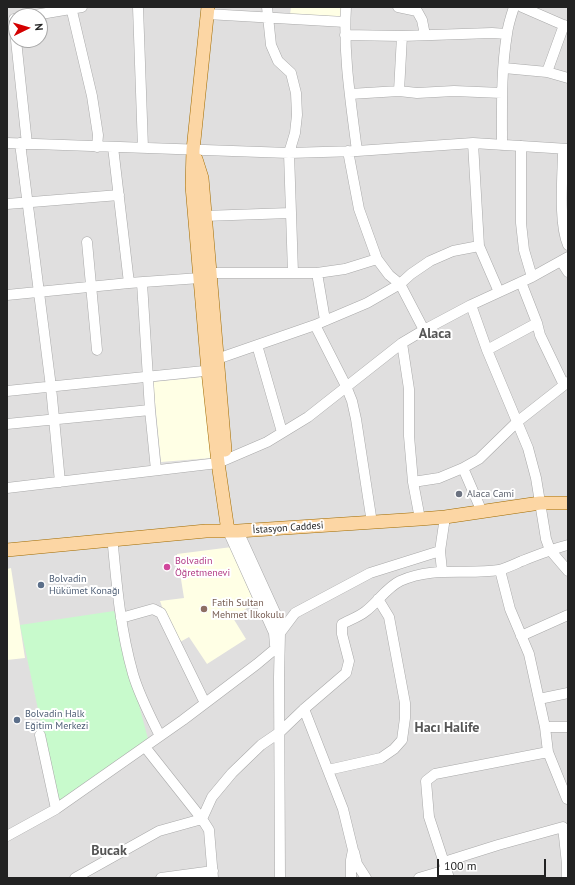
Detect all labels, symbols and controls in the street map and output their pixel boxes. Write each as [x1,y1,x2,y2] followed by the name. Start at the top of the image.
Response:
[8,8,48,48] north arrow
[32,23,46,31] text: N
[419,326,451,342] district label: Alaca
[467,488,514,500] place label: Alaca Cami
[454,489,464,499] marker: Alaca Cami
[252,520,324,536] street label: İstasyon Caddesi
[175,555,230,578] place label: Bolvadin Öğretmenevi
[162,562,172,572] marker: Bolvadin Öğretmenevi
[49,573,120,596] place label: Bolvadin Hükümet Konağı
[36,580,46,590] marker: Bolvadin Hükümet Konağı
[212,597,284,620] place label: Fatih Sultan Mehmet İlkokulu
[199,604,209,614] marker: Fatih Sultan Mehmet İlkokulu
[25,708,88,732] place label: Bolvadin Halk Eğitim Merkezi
[12,715,22,725] marker: Bolvadin Halk Eğitim Merkezi
[415,720,479,736] district label: Hacı Halife
[91,843,127,859] district label: Bucak
[439,851,548,877] scale bar
[444,858,477,873] text: 100 m

